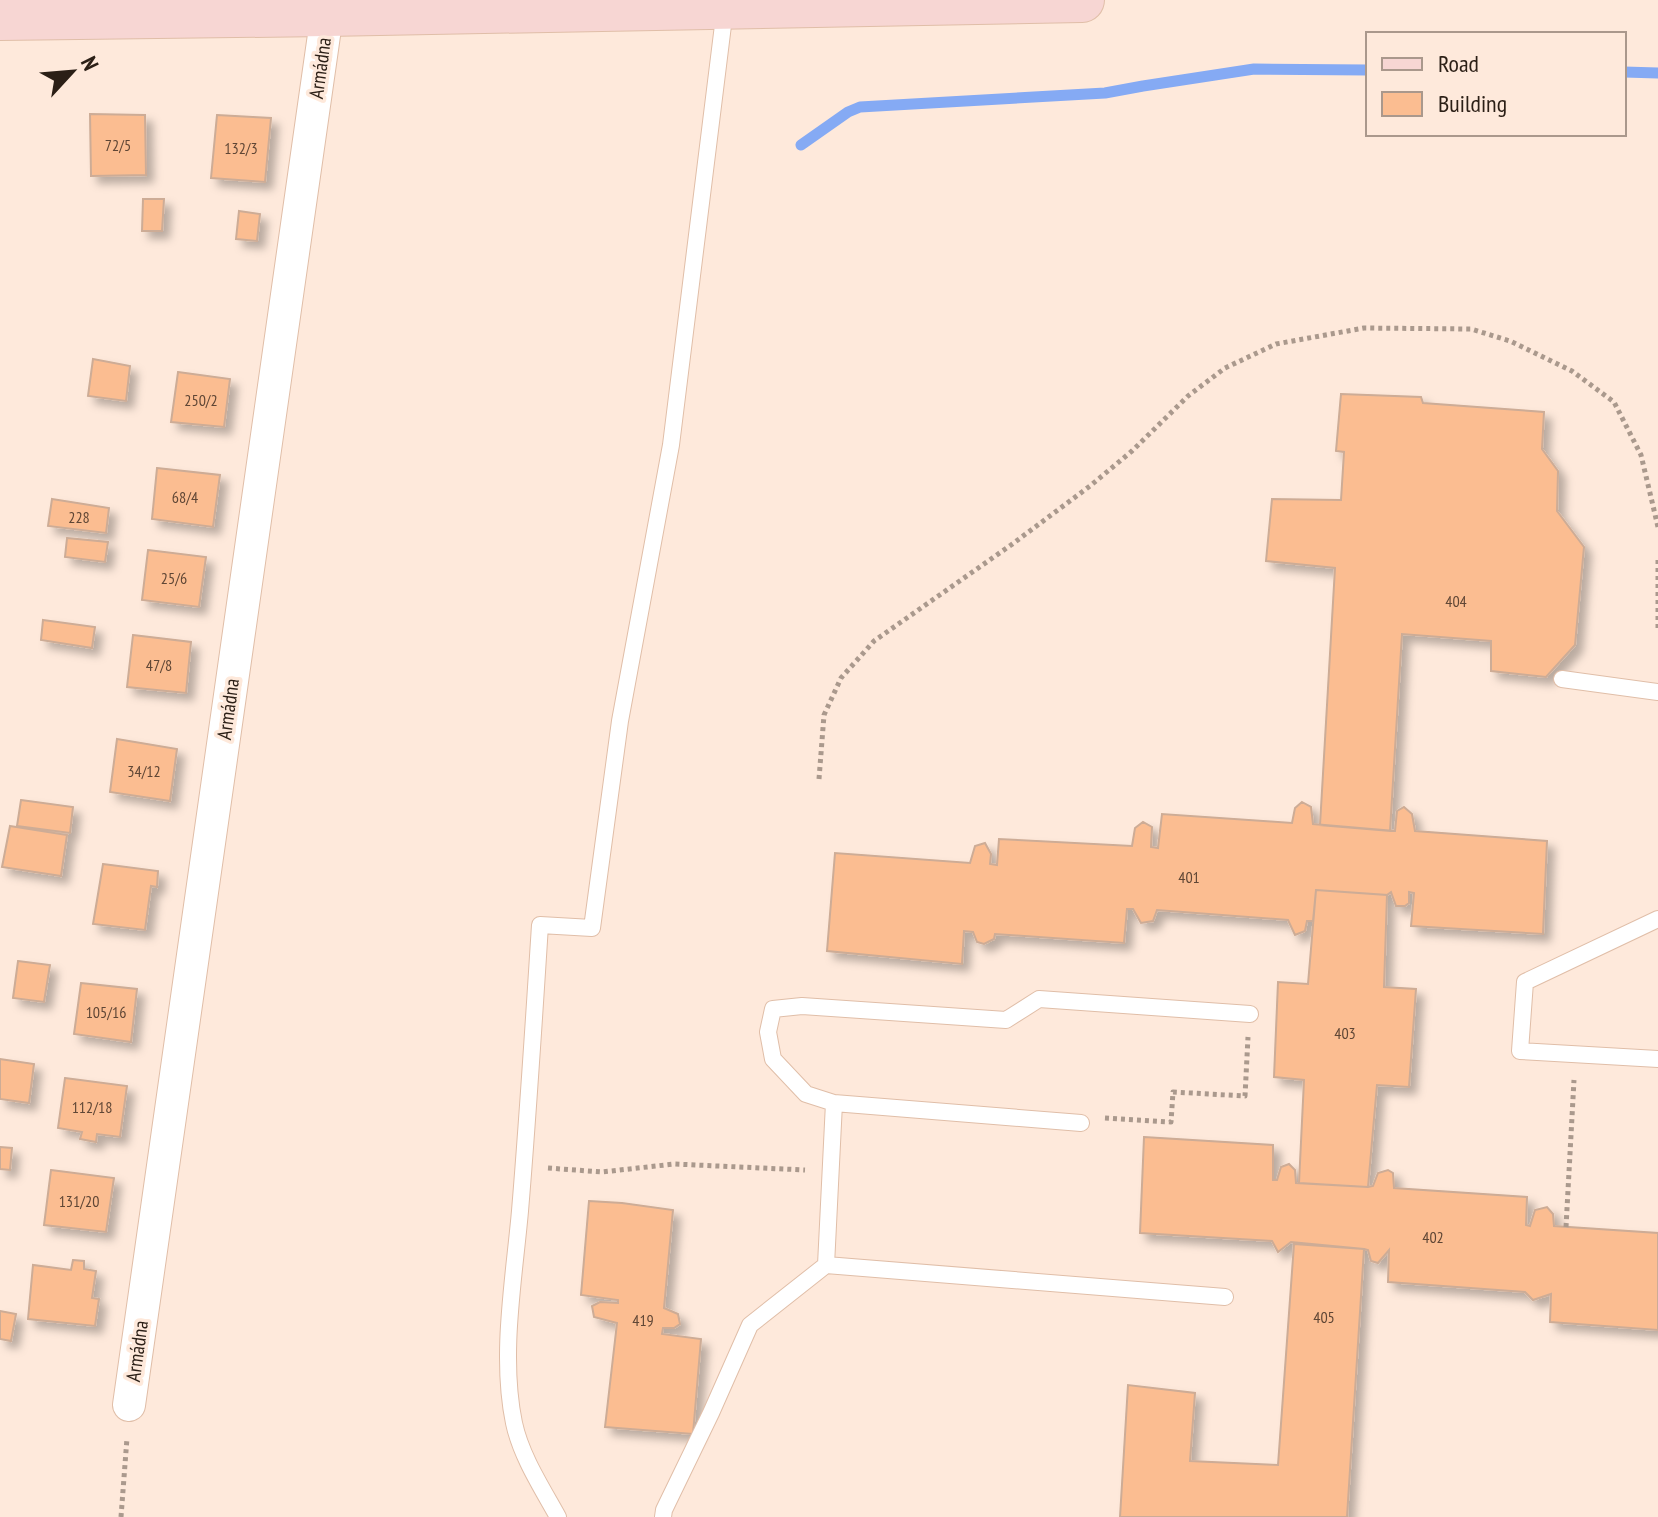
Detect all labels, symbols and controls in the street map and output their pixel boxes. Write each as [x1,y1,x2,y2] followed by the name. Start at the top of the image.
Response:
[32,32,112,112] north arrow
[1366,32,1626,136] legend
[303,36,337,100] street label: Armádna
[1438,48,1479,79] text: Road
[75,52,105,75] text: N
[1438,88,1507,119] text: Building
[105,135,131,155] house number: 72/5
[224,138,258,158] house number: 132/3
[184,390,218,410] house number: 250/2
[172,487,198,507] house number: 68/4
[68,507,90,527] house number: 228
[161,568,187,588] house number: 25/6
[1445,591,1467,611] house number: 404
[146,655,172,675] house number: 47/8
[211,677,245,741] street label: Armádna
[127,761,161,781] house number: 34/12
[1178,867,1200,887] house number: 401
[86,1002,126,1022] house number: 105/16
[1334,1023,1356,1043] house number: 403
[72,1097,112,1117] house number: 112/18
[59,1191,99,1211] house number: 131/20
[1422,1227,1444,1247] house number: 402
[1313,1307,1335,1327] house number: 405
[632,1310,654,1330] house number: 419
[120,1319,154,1383] street label: Armádna

